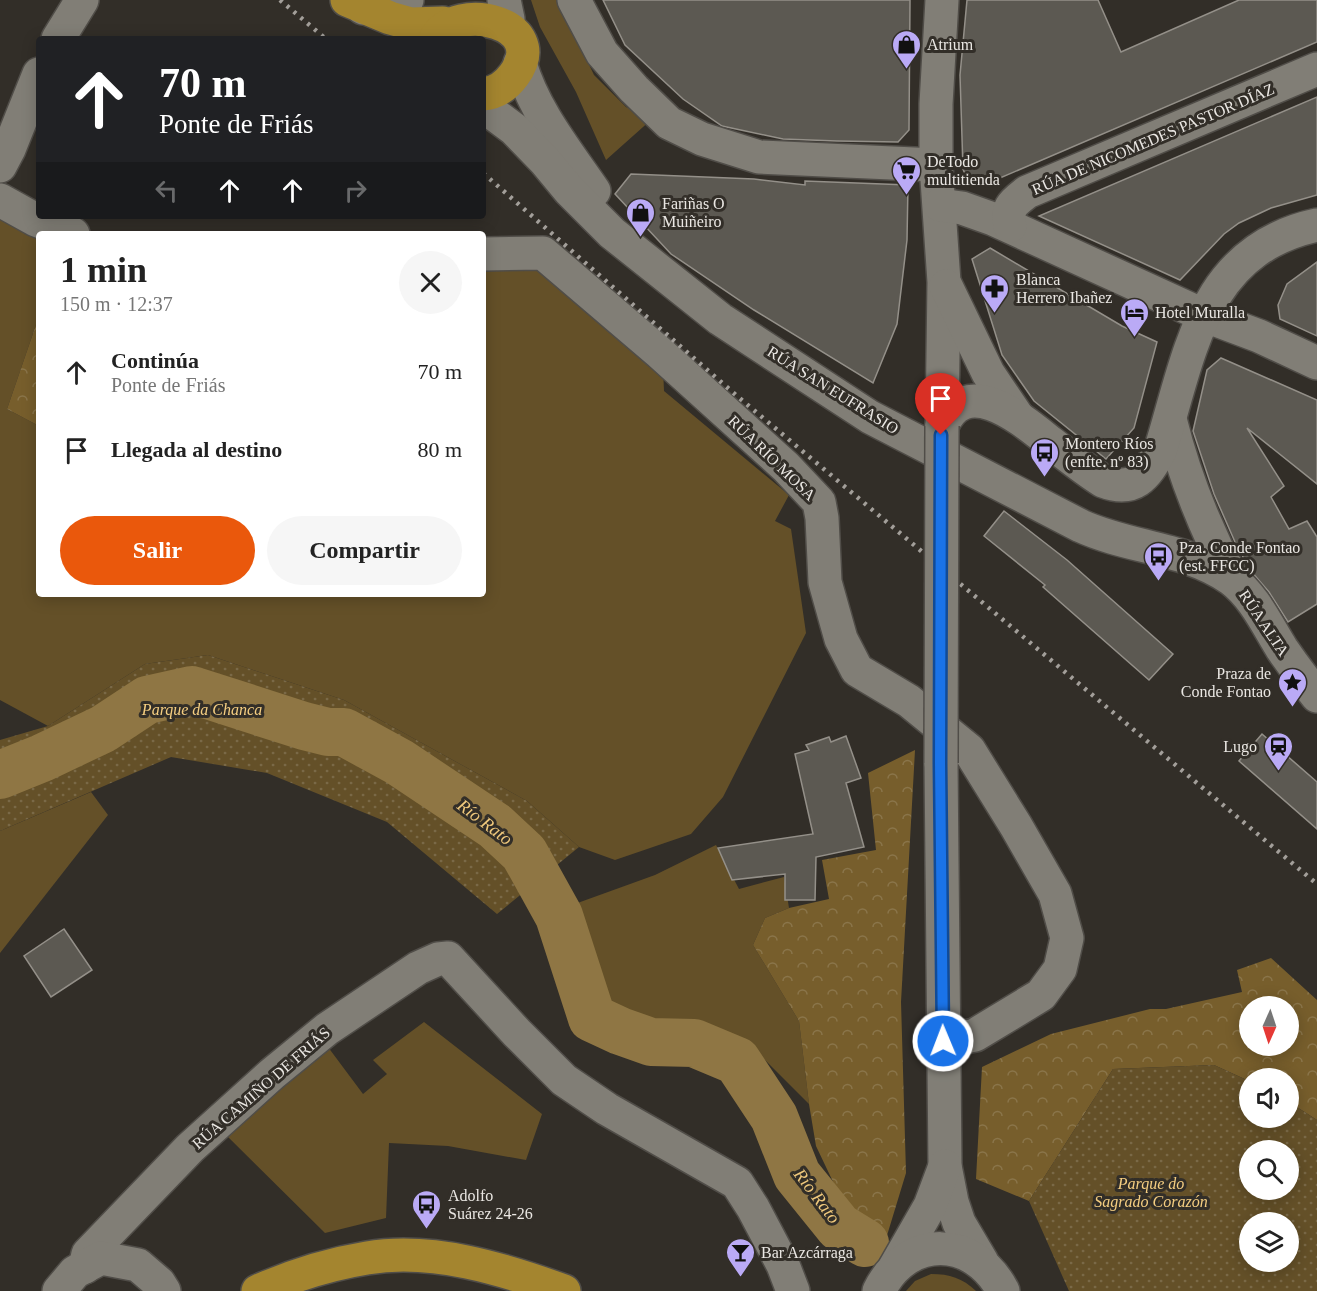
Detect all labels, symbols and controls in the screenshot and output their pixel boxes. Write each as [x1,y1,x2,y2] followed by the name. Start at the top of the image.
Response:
[890,28,922,70] shop icon: Atrium
[927,36,974,53] place label: Atrium
[60,60,138,138] icon: ahead
[159,60,247,106] text: 70 m
[1029,79,1277,198] street label: RÚA DE NICOMEDES PASTOR DÍAZ
[159,109,314,139] text: Ponte de Friás
[927,153,1000,188] place label: DeTodo multitienda
[890,154,922,196] supermarket icon: DeTodo multitienda
[150,174,183,207] icon: left
[213,174,246,207] icon: ahead
[276,174,309,207] icon: ahead
[339,174,372,207] icon: right
[662,195,725,230] place label: Fariñas O Muiñeiro
[625,196,657,238] shop icon: Fariñas O Muiñeiro
[60,250,147,290] text: 1 min
[399,251,462,314] button: close
[1016,271,1112,306] place label: Blanca Herrero Ibañez
[979,272,1011,314] pharmacy icon: Blanca Herrero Ibañez
[60,293,173,315] text: 150 m · 12:37
[1118,296,1150,338] hotel icon: Hotel Muralla
[1155,304,1245,321] place label: Hotel Muralla
[764,342,902,437] street label: RÚA SAN EUFRASIO
[111,348,199,373] text: Continúa
[60,356,93,389] icon: ahead
[417,359,462,384] text: 70 m
[915,373,966,435] pin
[111,374,225,396] text: Ponte de Friás
[924,382,957,415] icon: arrive
[725,411,820,504] street label: RÚA RÍO MOSA
[60,434,93,467] icon: arrive
[1065,435,1153,471] place label: Montero Ríos (enfte. nº 83)
[1028,436,1060,478] bus stop icon: Montero Ríos (enfte. nº 83)
[111,437,282,462] text: Llegada al destino
[417,437,462,462] text: 80 m
[60,516,255,585] button: Salir
[267,516,462,585] button: Compartir
[1179,539,1300,575] place label: Pza. Conde Fontao (est. FFCC)
[1142,540,1174,582] bus stop icon: Pza. Conde Fontao (est. FFCC)
[1236,586,1293,660] street label: RÚA ALTA
[1181,665,1271,700] place label: Praza de Conde Fontao
[1276,666,1308,708] place icon: Praza de Conde Fontao
[141,701,262,719] park label: Parque da Chanca
[1262,730,1294,772] station icon: Lugo
[1223,738,1257,756] place label: Lugo
[453,794,516,849] water label: Río Rato
[1239,996,1299,1056] north arrow
[1239,996,1299,1272] map controls
[911,1009,975,1073] position arrow
[188,1023,333,1152] street label: RÚA CAMIÑO DE FRIÁS
[1239,1068,1299,1128] button: sound
[1239,1140,1299,1200] button: search
[789,1164,844,1227] water label: Río Rato
[1094,1175,1208,1211] park label: Parque do Sagrado Corazón
[448,1187,533,1222] place label: Adolfo Suárez 24-26
[411,1188,443,1230] bus stop icon: Adolfo Suárez 24-26
[1239,1212,1299,1272] button: layers
[724,1236,756,1278] bar icon: Bar Azcárraga
[761,1244,853,1262] place label: Bar Azcárraga

